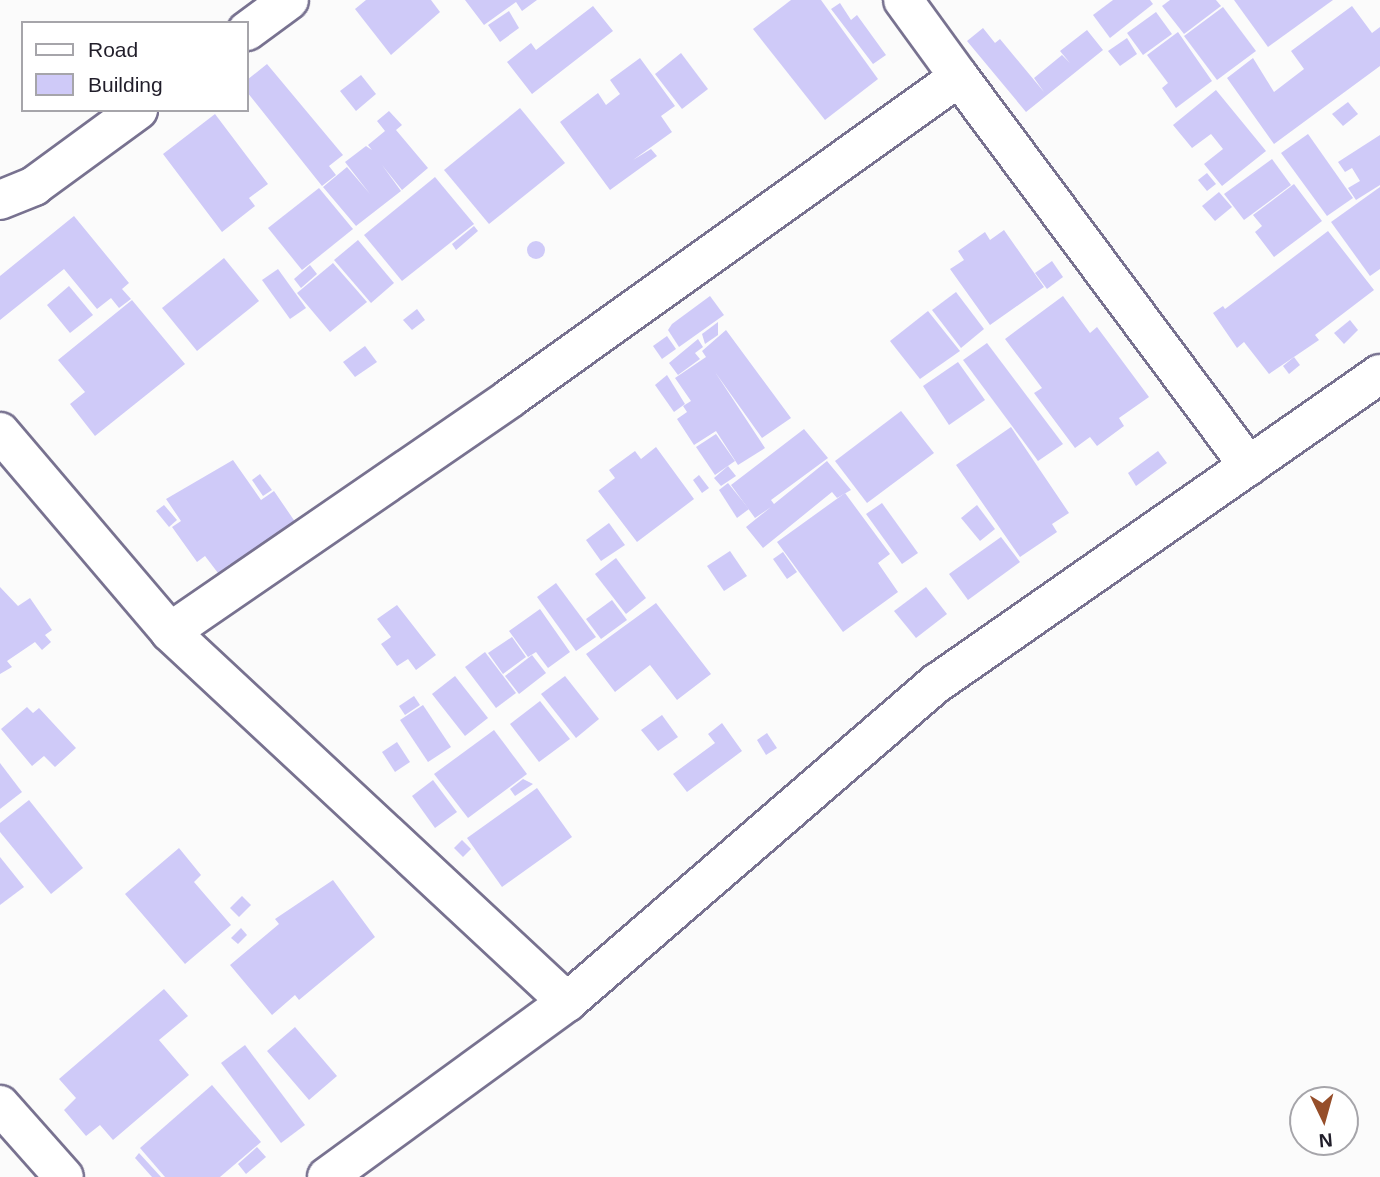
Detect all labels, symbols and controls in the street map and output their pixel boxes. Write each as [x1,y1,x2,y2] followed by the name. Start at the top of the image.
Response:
[21,21,248,112] legend
[88,38,138,61] text: Road
[88,73,163,96] text: Building
[1289,1086,1359,1156] north arrow
[1318,1129,1333,1151] text: N

